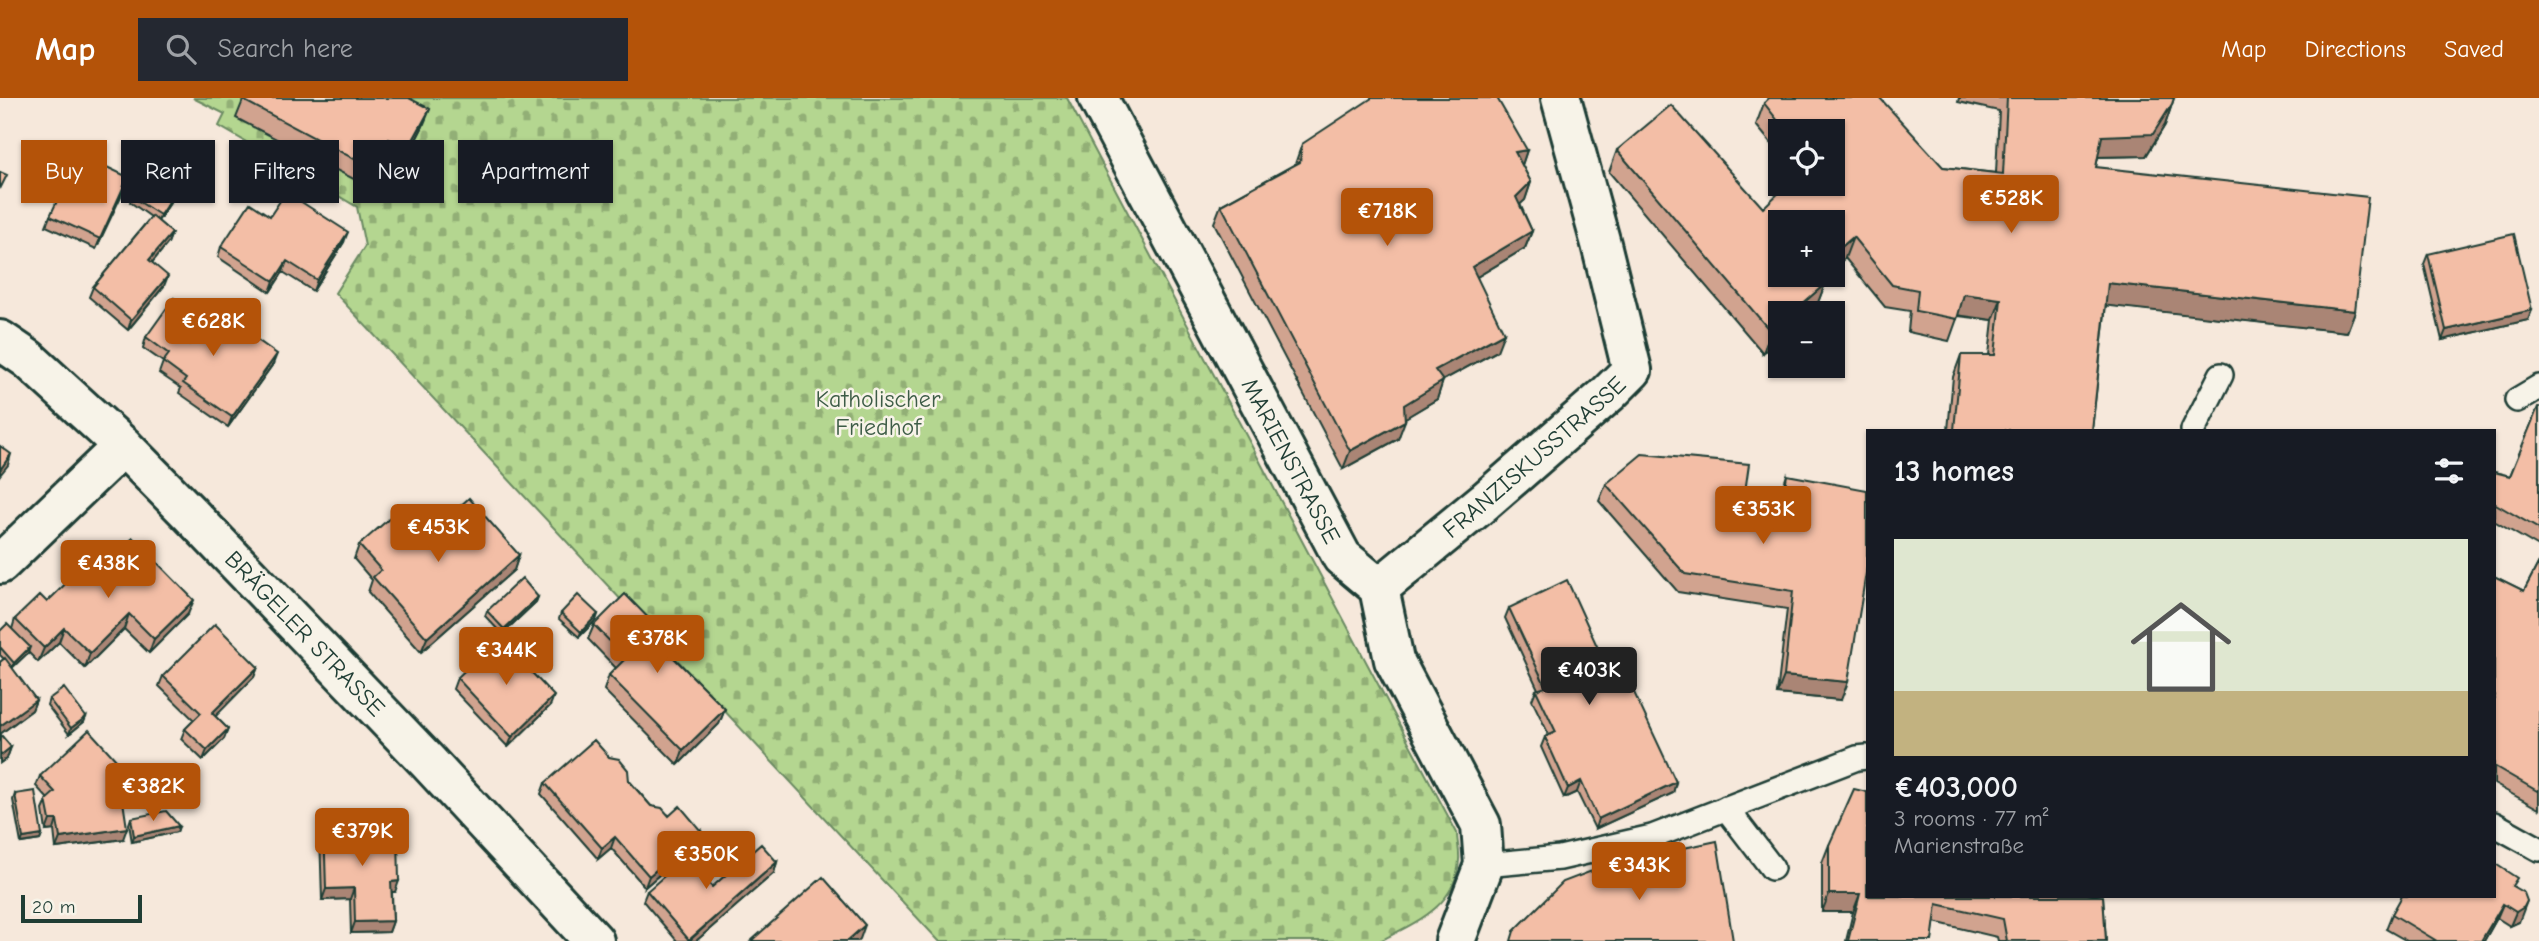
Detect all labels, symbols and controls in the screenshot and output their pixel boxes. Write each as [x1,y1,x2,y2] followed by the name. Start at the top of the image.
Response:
[138,18,628,81] search box
[35,30,96,68] text: Map
[162,30,200,68] icon: search
[218,34,353,64] text: Search here
[2221,35,2267,63] text: Map
[2305,35,2406,63] text: Directions
[2444,35,2504,63] text: Saved
[1768,119,1845,378] map controls
[1768,119,1845,196] button: locate
[21,140,107,203] chip: Buy
[121,140,215,203] chip: Rent
[229,140,339,203] chip: Filters
[353,140,444,203] chip: New
[458,140,613,203] chip: Apartment
[1962,176,2060,235] pin: €528K
[1979,184,2043,211] text: €528K
[1338,188,1436,248] pin: €718K
[1357,197,1417,224] text: €718K
[1768,210,1845,287] button: +
[164,299,262,358] pin: €628K
[1768,301,1845,378] button: −
[181,307,245,334] text: €628K
[1437,370,1632,544] street label: FRANZISKUSSTRASSE
[1236,373,1346,548] street label: MARIENSTRASSE
[816,385,941,441] park label: Katholischer Friedhof
[2430,452,2468,490] icon: filters
[1894,454,2014,489] text: 13 homes
[1714,486,1812,546] pin: €353K
[1731,495,1795,522] text: €353K
[389,504,487,564] pin: €453K
[406,513,470,540] text: €453K
[59,540,157,600] pin: €438K
[219,545,391,722] street label: BRÄGELER STRASSE
[77,549,139,576] text: €438K
[2118,584,2244,710] icon: home
[608,616,706,675] pin: €378K
[626,624,688,651] text: €378K
[457,628,555,687] pin: €344K
[475,636,537,663] text: €344K
[1540,648,1638,707] pin: €403K
[1557,656,1621,683] text: €403K
[104,764,202,823] pin: €382K
[1894,770,2018,805] text: €403,000
[121,772,185,799] text: €382K
[1894,805,2049,832] text: 3 rooms · 77 m²
[313,808,411,868] pin: €379K
[331,817,393,844] text: €379K
[657,832,755,891] pin: €350K
[1894,832,2024,859] text: Marienstraße
[673,840,739,867] text: €350K
[1590,842,1688,902] pin: €343K
[1608,851,1670,878] text: €343K
[21,892,142,924] scale bar
[32,896,76,918] text: 20 m

